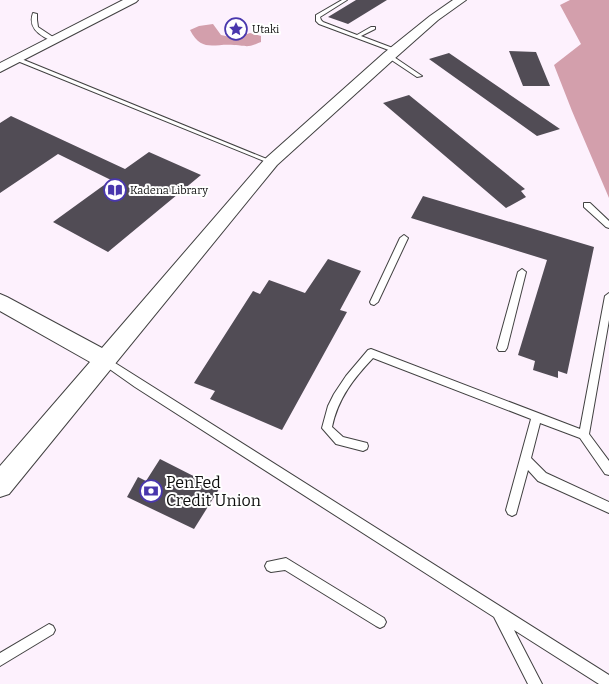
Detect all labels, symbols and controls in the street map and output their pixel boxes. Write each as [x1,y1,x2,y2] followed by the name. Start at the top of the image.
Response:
[223,16,249,42] place icon: Utaki
[252,23,280,36] place label: Utaki
[102,177,128,203] library icon: Kadena Library
[130,184,208,197] place label: Kadena Library
[166,473,261,510] place label: PenFed Credit Union
[138,478,164,504] bank icon: PenFed Credit Union

